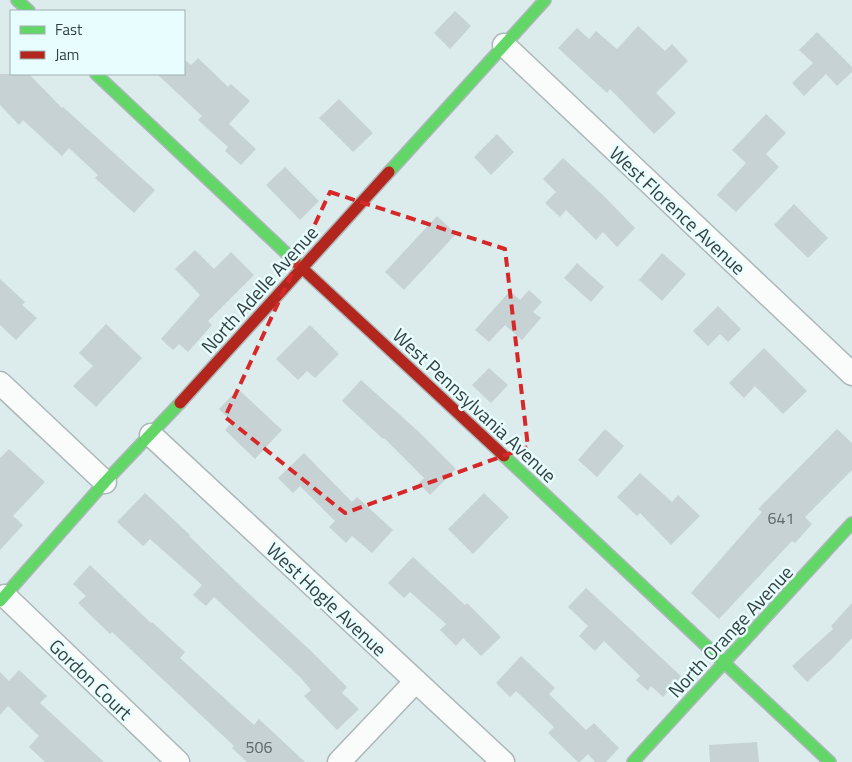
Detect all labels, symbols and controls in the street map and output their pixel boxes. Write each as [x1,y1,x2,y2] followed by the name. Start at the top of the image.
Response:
[10,10,185,75] legend
[55,18,83,41] text: Fast
[55,43,79,66] text: Jam
[603,139,753,281] street label: West Florence Avenue
[194,219,324,359] street label: North Adelle Avenue
[386,321,564,489] street label: West Pennsylvania Avenue
[768,506,794,530] house number: 641
[260,535,394,663] street label: West Hogle Avenue
[661,558,799,704] street label: North Orange Avenue
[43,632,139,726] street label: Gordon Court
[246,735,272,759] house number: 506

